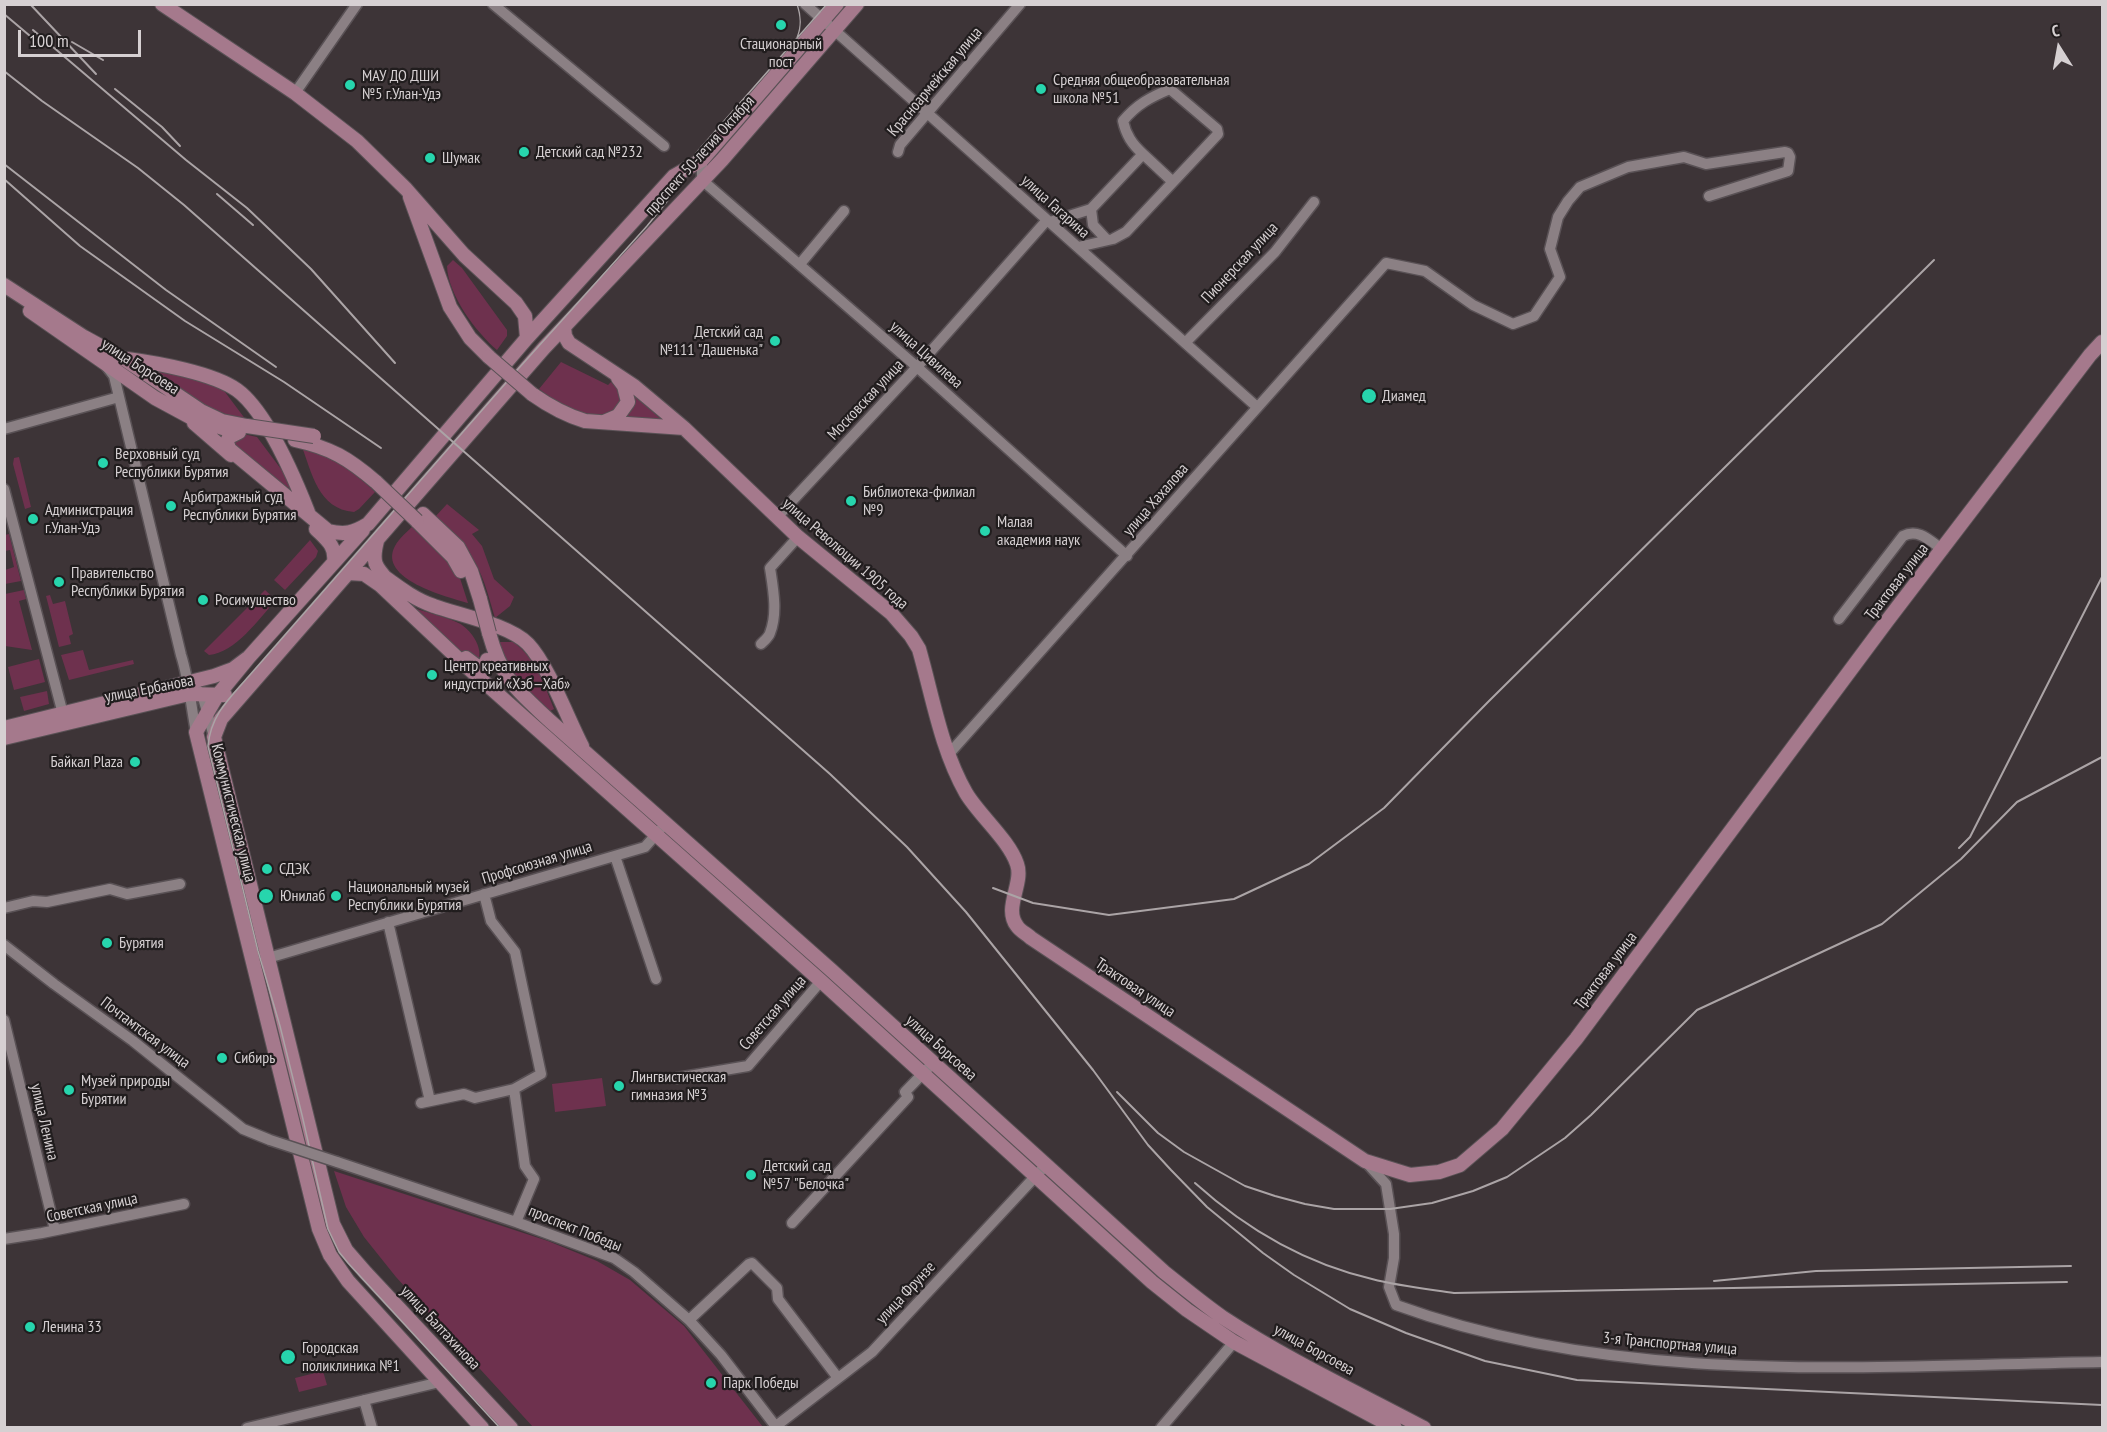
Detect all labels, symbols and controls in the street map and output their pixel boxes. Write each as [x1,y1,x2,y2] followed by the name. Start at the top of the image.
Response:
[21,18,144,56] scale bar
[774,18,788,32] marker: Стационарный пост
[2029,18,2089,78] north arrow
[2050,20,2061,41] text: С
[884,23,986,141] street label: Красноармейская улица
[29,29,69,52] text: 100 m
[740,34,822,72] place label: Стационарный пост
[362,66,441,104] place label: МАУ ДО ДШИ №5 г.Улан-Удэ
[1053,70,1229,108] place label: Средняя общеобразовательная школа №51
[343,78,357,92] marker: МАУ ДО ДШИ №5 г.Улан-Удэ
[1034,82,1048,96] marker: Средняя общеобразовательная школа №51
[641,92,759,220] street label: проспект 50-летия Октября
[536,142,643,162] place label: Детский сад №232
[517,145,531,159] marker: Детский сад №232
[442,148,480,168] place label: Шумак
[423,151,437,165] marker: Шумак
[1017,171,1093,243] street label: улица Гагарина
[1198,219,1282,307] street label: Пионерская улица
[886,317,966,393] street label: улица Цивилева
[660,322,763,360] place label: Детский сад №111 "Дашенька"
[768,334,782,348] marker: Детский сад №111 "Дашенька"
[97,335,183,399] street label: улица Борсоева
[824,356,908,444] street label: Московская улица
[1382,386,1426,406] place label: Диамед
[1360,387,1378,405] marker: Диамед
[115,444,229,482] place label: Верховный суд Республики Бурятия
[96,456,110,470] marker: Верховный суд Республики Бурятия
[1119,460,1193,540] street label: улица Хахалова
[863,482,975,520] place label: Библиотека-филиал №9
[183,487,297,525] place label: Арбитражный суд Республики Бурятия
[778,494,912,614] street label: улица Революции 1905 года
[844,494,858,508] marker: Библиотека-филиал №9
[164,499,178,513] marker: Арбитражный суд Республики Бурятия
[45,500,133,538] place label: Администрация г.Улан-Удэ
[26,512,40,526] marker: Администрация г.Улан-Удэ
[997,512,1080,550] place label: Малая академия наук
[978,524,992,538] marker: Малая академия наук
[1861,540,1933,624] street label: Трактовая улица
[71,563,185,601] place label: Правительство Республики Бурятия
[52,575,66,589] marker: Правительство Республики Бурятия
[215,590,296,610] place label: Росимущество
[196,593,210,607] marker: Росимущество
[444,656,570,694] place label: Центр креативных индустрий «Хэб—Хаб»
[425,668,439,682] marker: Центр креативных индустрий «Хэб—Хаб»
[103,671,195,707] street label: улица Ербанова
[207,742,259,884] street label: Коммунистическая улица
[50,752,123,772] place label: Байкал Plaza
[128,755,142,769] marker: Байкал Plaza
[480,837,594,889] street label: Профсоюзная улица
[279,859,310,879] place label: СДЭК
[260,862,274,876] marker: СДЭК
[348,877,469,915] place label: Национальный музей Республики Бурятия
[280,886,325,906] place label: Юнилаб
[257,887,275,905] marker: Юнилаб
[329,889,343,903] marker: Национальный музей Республики Бурятия
[1571,928,1641,1014] street label: Трактовая улица
[119,933,164,953] place label: Бурятия
[100,936,114,950] marker: Бурятия
[1091,954,1179,1022] street label: Трактовая улица
[735,972,811,1054] street label: Советская улица
[96,993,194,1073] street label: Почтамтская улица
[902,1011,980,1085] street label: улица Борсоева
[234,1048,275,1068] place label: Сибирь
[215,1051,229,1065] marker: Сибирь
[631,1067,726,1105] place label: Лингвистическая гимназия №3
[81,1071,170,1109] place label: Музей природы Бурятии
[612,1079,626,1093] marker: Лингвистическая гимназия №3
[26,1082,62,1162] street label: улица Ленина
[62,1083,76,1097] marker: Музей природы Бурятии
[763,1156,849,1194] place label: Детский сад №57 "Белочка"
[744,1168,758,1182] marker: Детский сад №57 "Белочка"
[45,1189,139,1227] street label: Советская улица
[526,1202,624,1256] street label: проспект Победы
[872,1258,940,1328] street label: улица Фрунзе
[396,1282,484,1374] street label: улица Балтахинова
[42,1317,102,1337] place label: Ленина 33
[23,1320,37,1334] marker: Ленина 33
[1270,1320,1358,1380] street label: улица Борсоева
[1602,1329,1738,1359] street label: 3-я Транспортная улица
[302,1338,400,1376] place label: Городская поликлиника №1
[279,1348,297,1366] marker: Городская поликлиника №1
[723,1373,799,1393] place label: Парк Победы
[704,1376,718,1390] marker: Парк Победы

